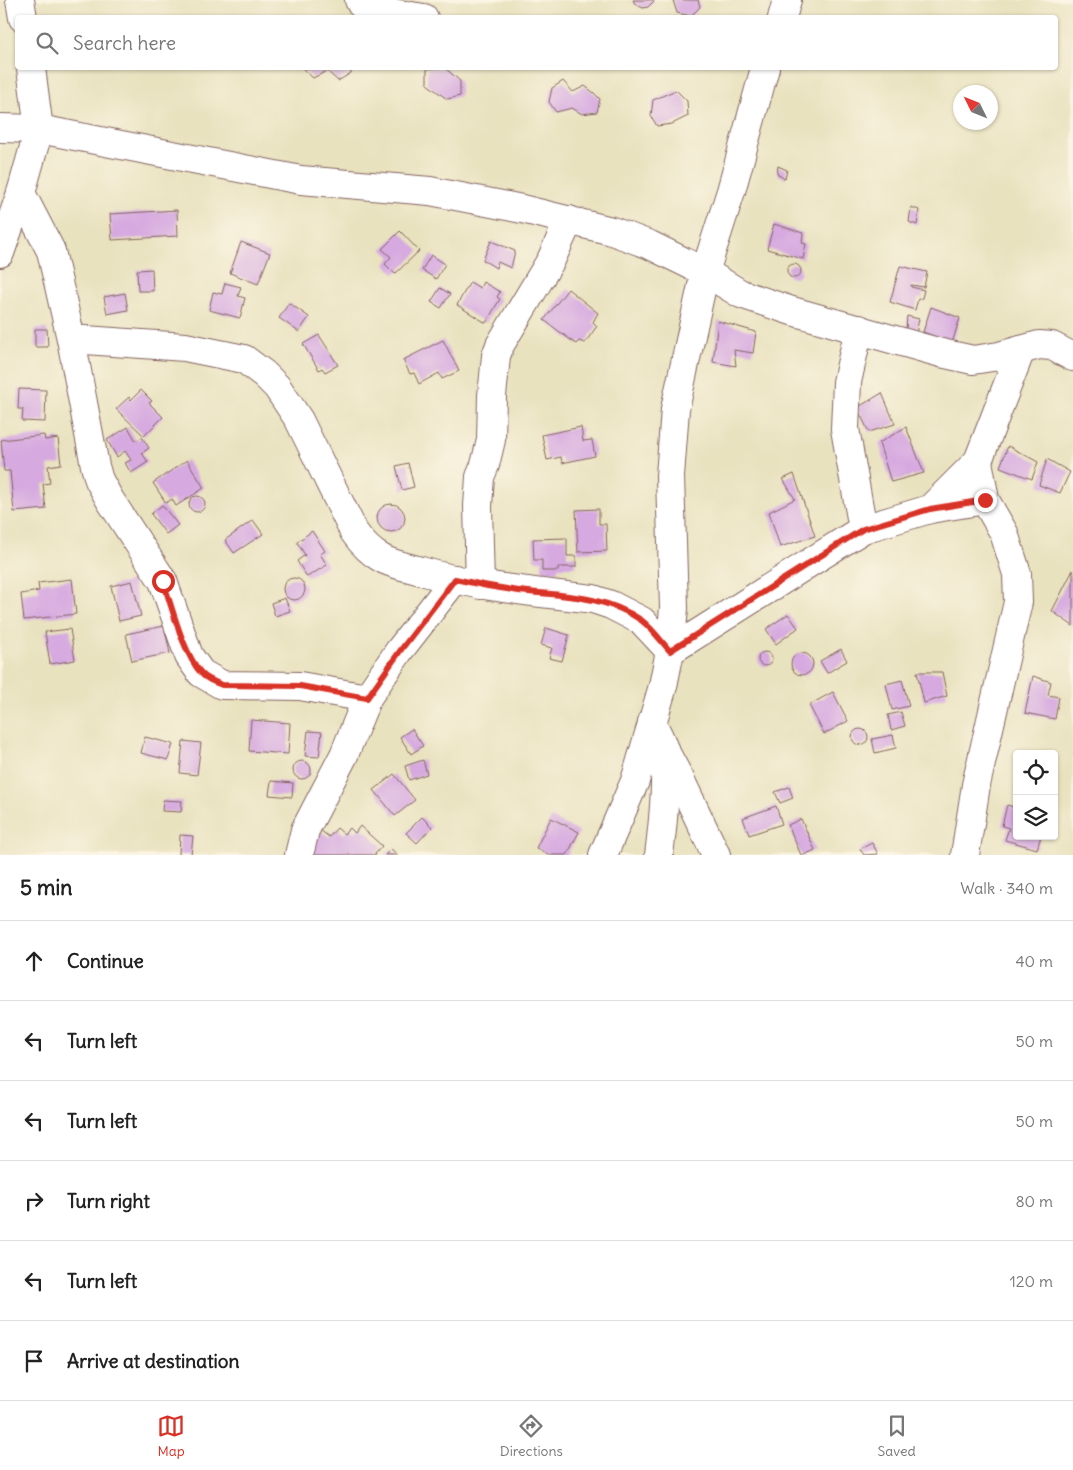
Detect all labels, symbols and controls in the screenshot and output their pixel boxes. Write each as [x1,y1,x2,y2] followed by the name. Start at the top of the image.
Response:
[15,15,1058,70] search box
[33,29,61,57] icon: search
[73,31,176,55] text: Search here
[953,85,998,130] north arrow
[974,489,997,512] route end
[152,570,175,593] route start
[1013,750,1058,840] map controls
[1013,750,1058,795] button: locate
[1013,795,1058,840] button: layers
[20,874,72,901] text: 5 min
[960,878,1053,898] text: Walk · 340 m
[20,947,48,975] icon: ahead
[67,949,144,973] text: Continue
[1015,951,1053,971] text: 40 m
[20,1027,48,1055] icon: left
[67,1029,137,1053] text: Turn left
[1015,1031,1053,1051] text: 50 m
[20,1107,48,1135] icon: left
[67,1109,137,1133] text: Turn left
[1015,1111,1053,1131] text: 50 m
[20,1187,48,1215] icon: right
[67,1189,150,1213] text: Turn right
[1015,1191,1053,1211] text: 80 m
[20,1267,48,1295] icon: left
[67,1269,137,1293] text: Turn left
[1010,1271,1053,1291] text: 120 m
[20,1347,48,1375] icon: arrive
[67,1349,240,1373] text: Arrive at destination
[157,1412,185,1460] tab: Map
[500,1412,563,1460] tab: Directions
[877,1412,916,1460] tab: Saved

